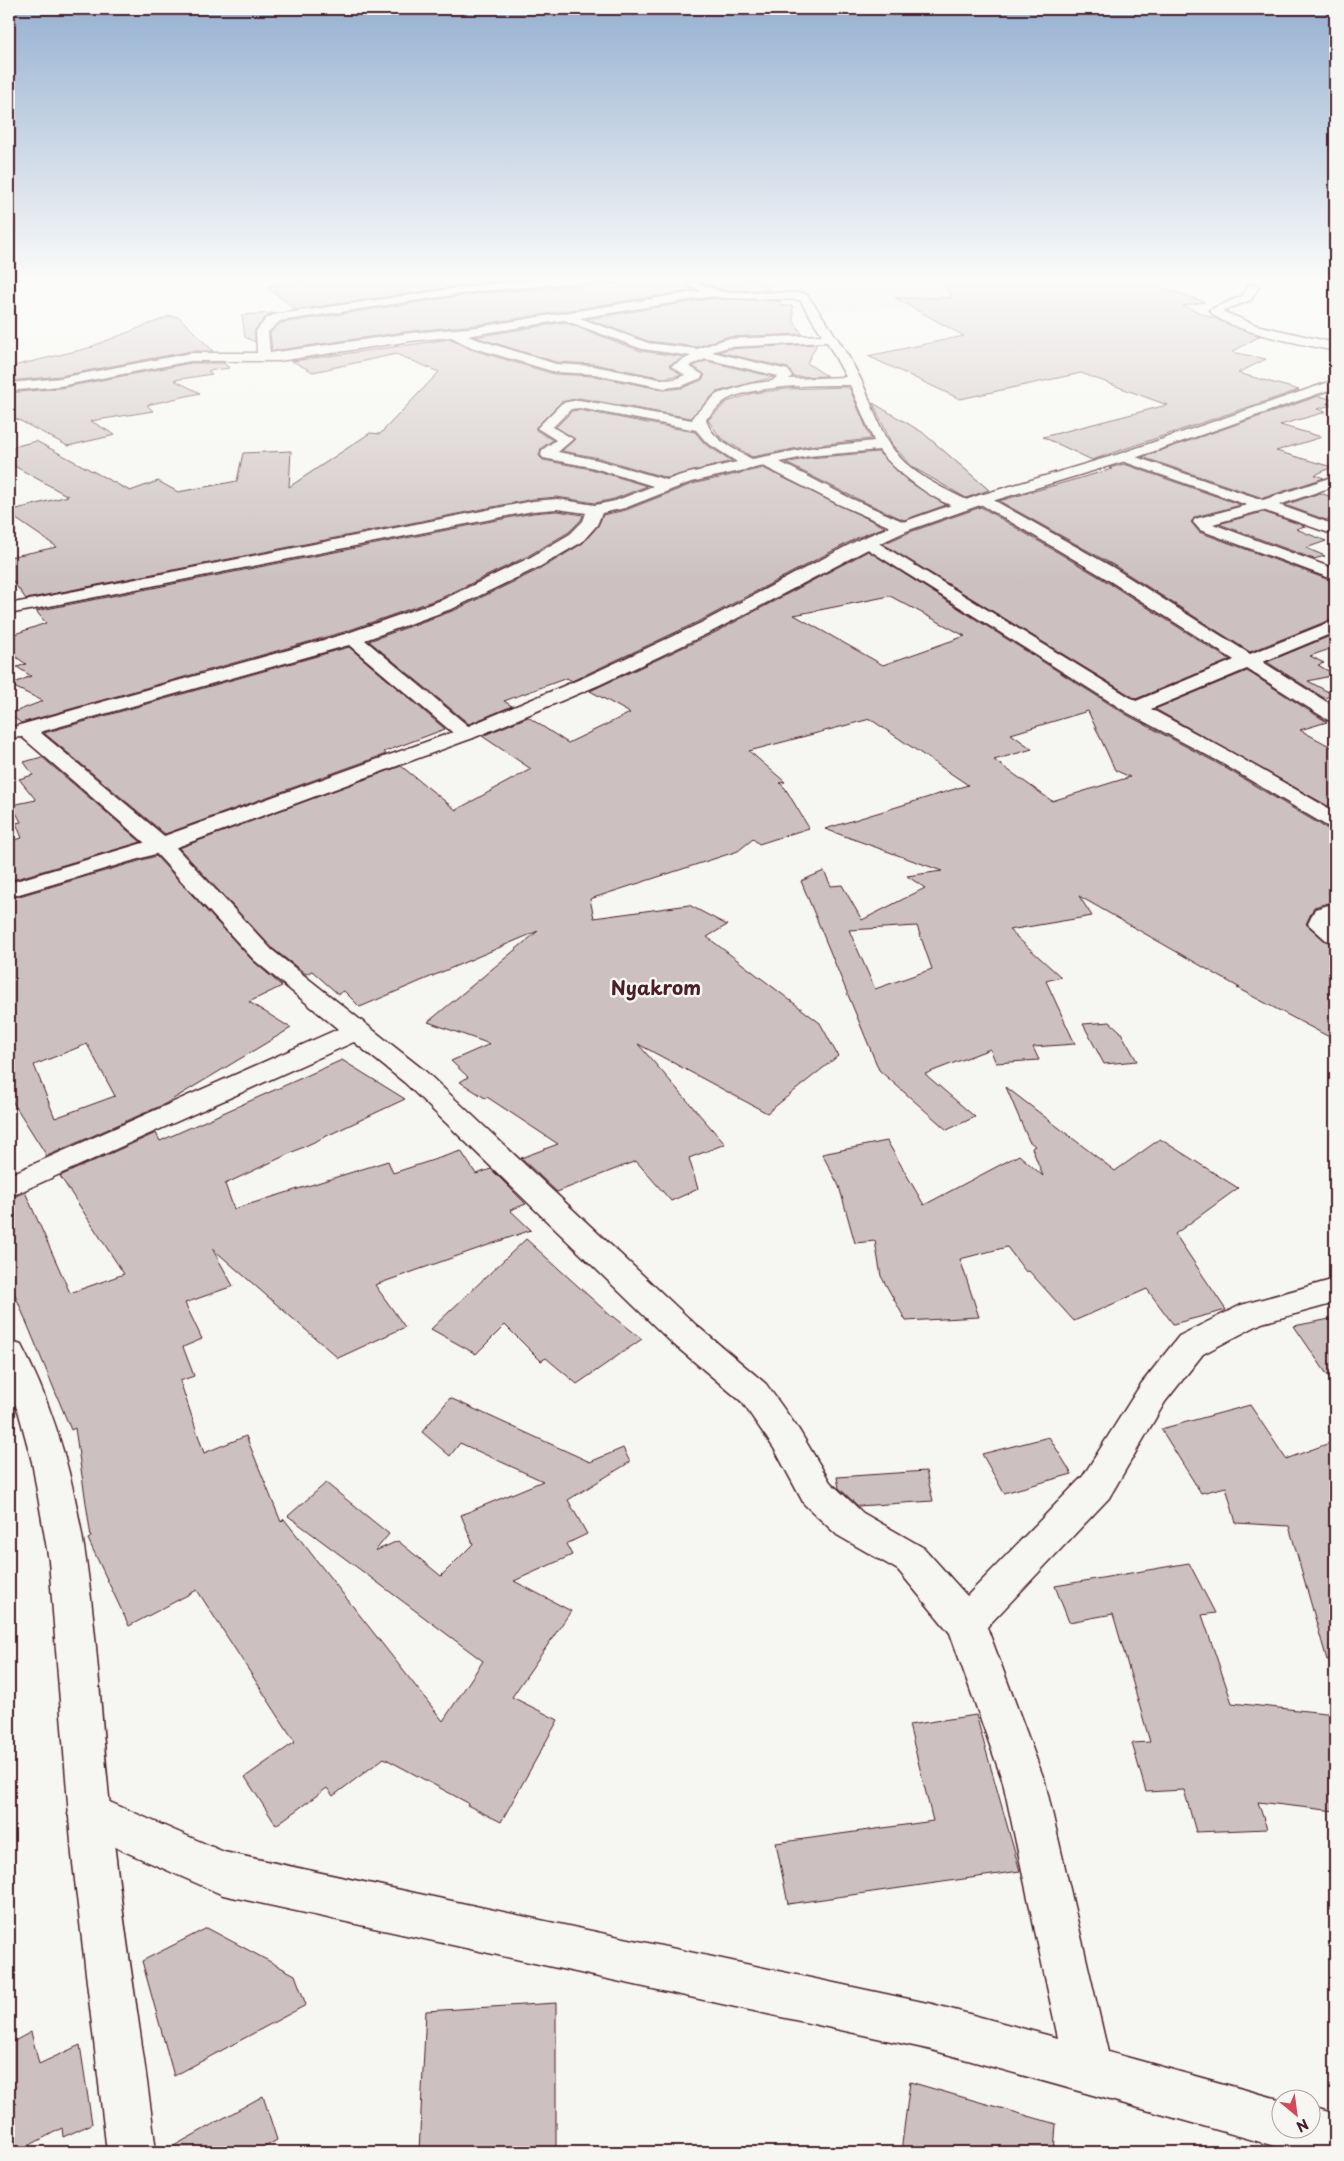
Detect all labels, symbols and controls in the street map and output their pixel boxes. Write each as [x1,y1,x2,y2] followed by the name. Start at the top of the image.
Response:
[611,973,701,1001] district label: Nyakrom
[1272,2088,1322,2138] north arrow
[1293,2114,1312,2138] text: N

